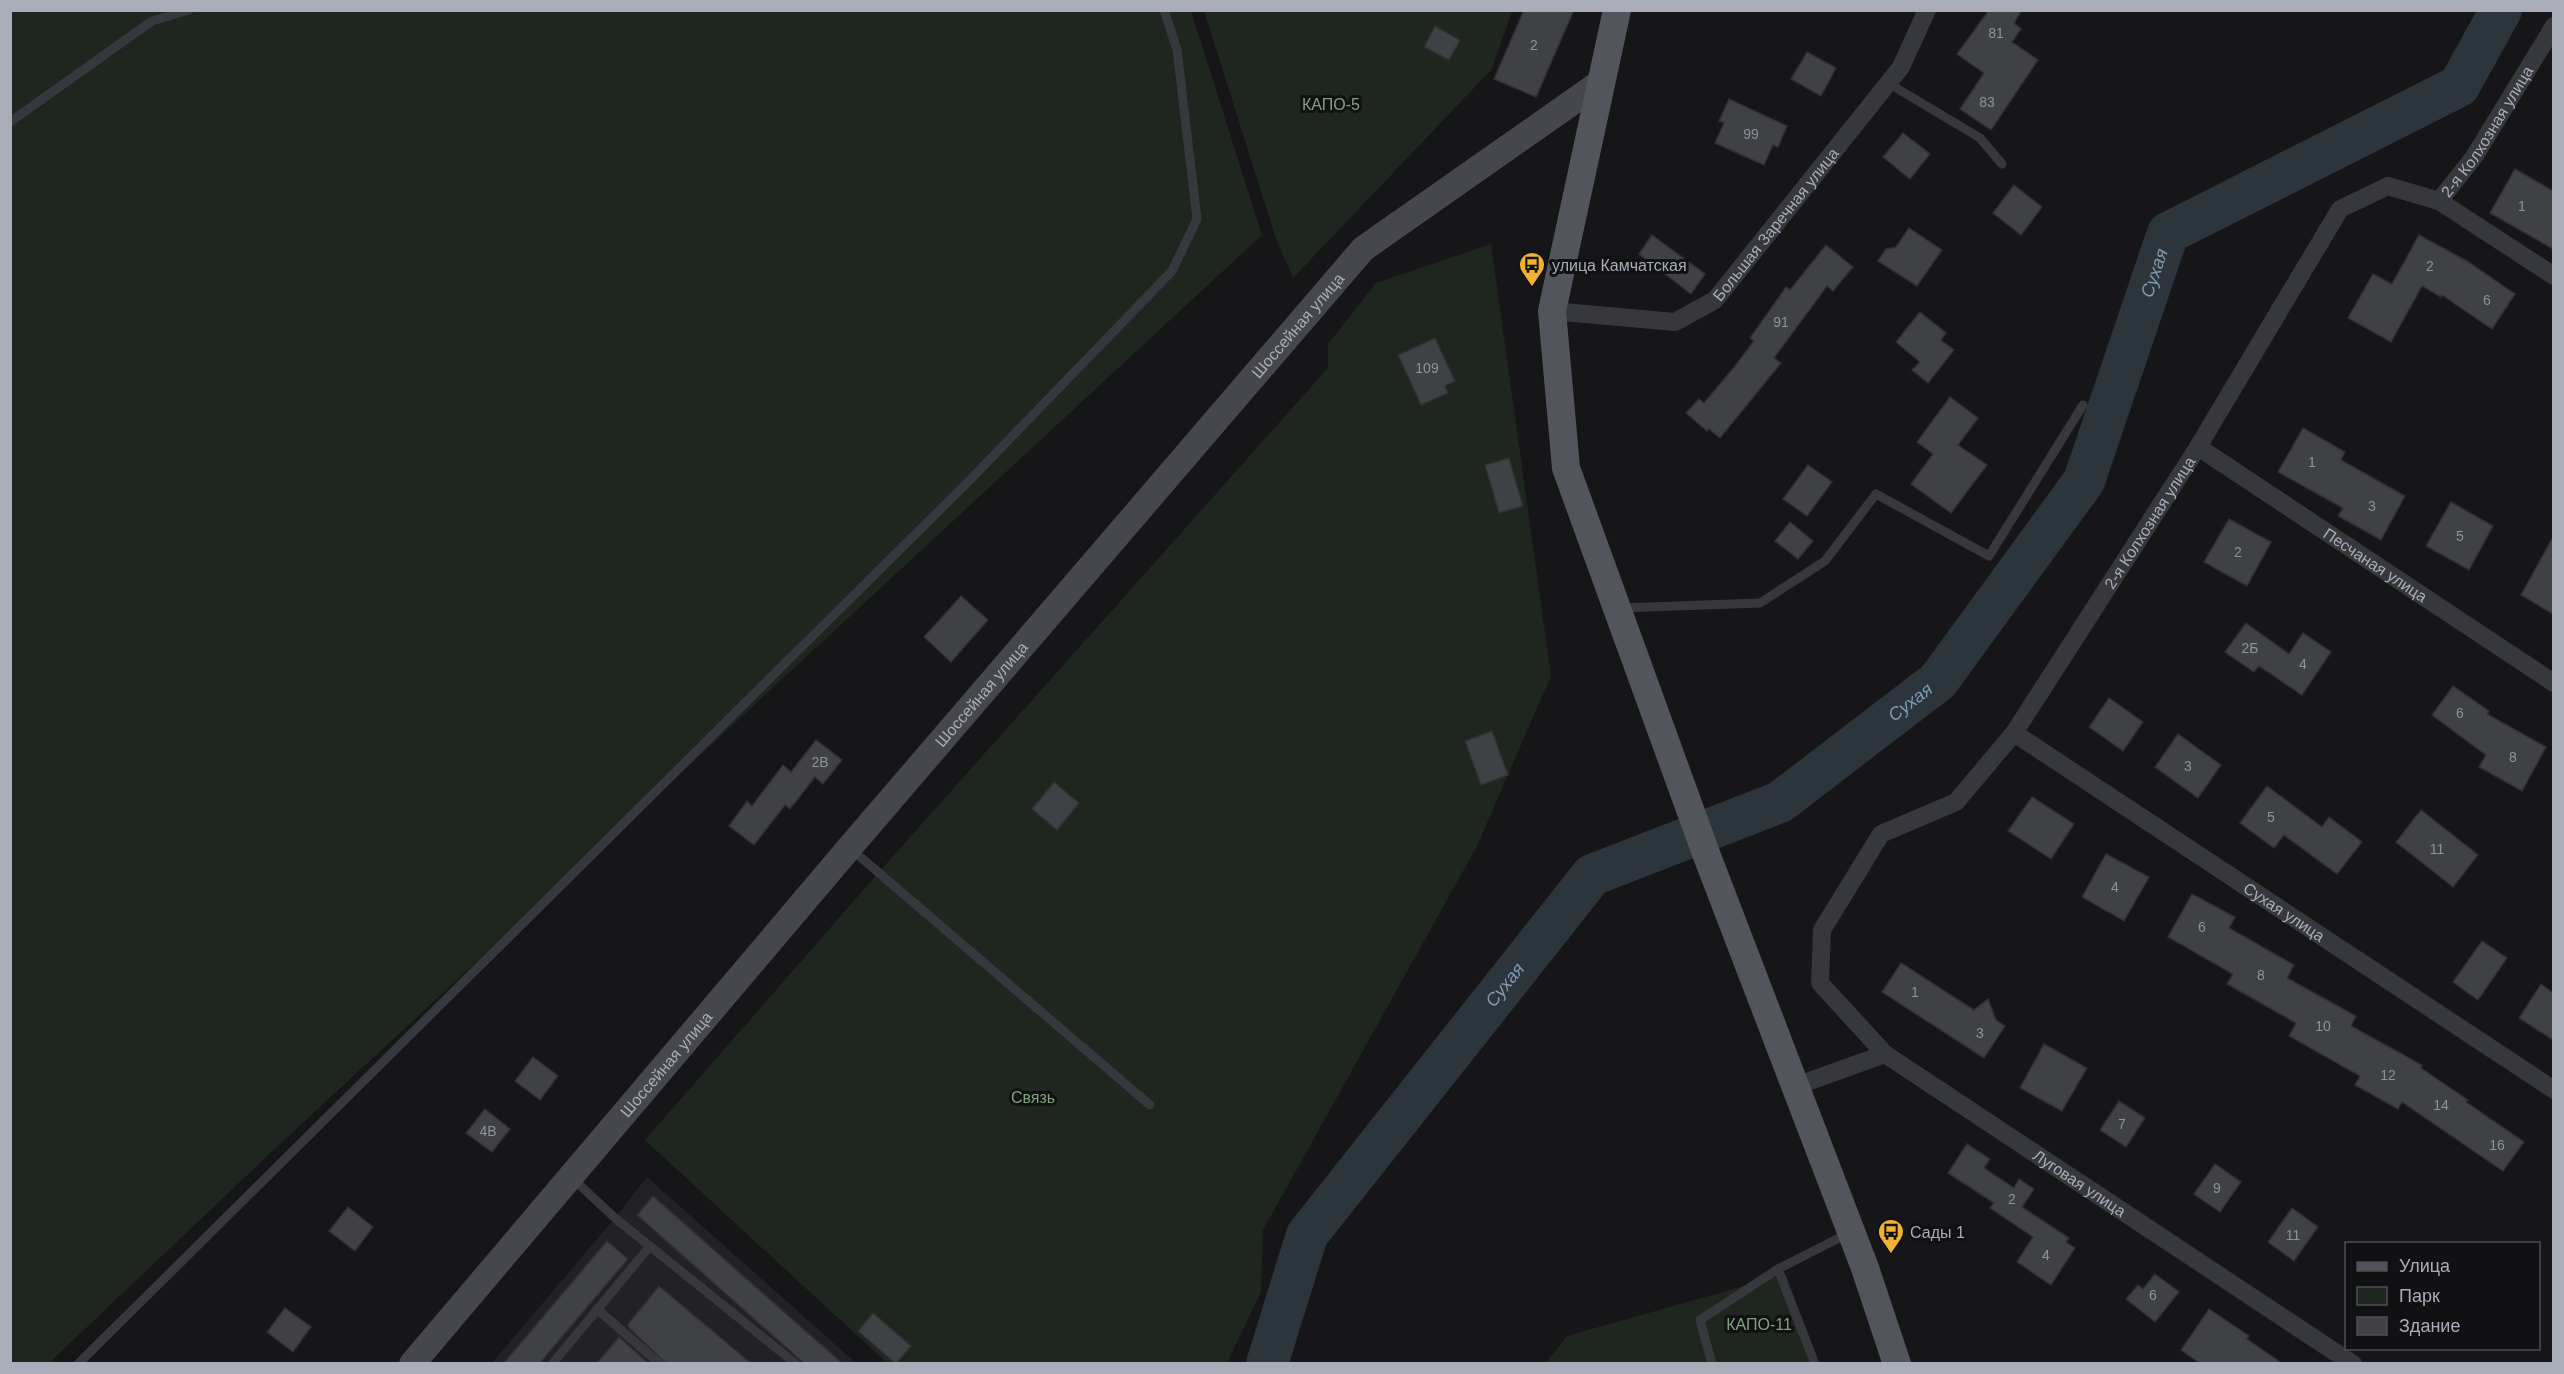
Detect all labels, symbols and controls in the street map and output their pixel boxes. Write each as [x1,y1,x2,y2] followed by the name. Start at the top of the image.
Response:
[1988,25,2004,41] house number: 81
[1530,37,1538,53] house number: 2
[2438,63,2537,200] street label: 2-я Колхозная улица
[1979,94,1995,110] house number: 83
[1302,96,1360,113] park label: КАПО-5
[1743,126,1759,142] house number: 99
[1710,145,1842,304] street label: Большая Заречная улица
[2518,198,2526,214] house number: 1
[2137,246,2172,300] water label: Сухая
[1517,250,1547,288] bus stop icon: улица Камчатская
[1552,257,1687,274] place label: улица Камчатская
[2426,258,2434,274] house number: 2
[1248,270,1348,381] street label: Шоссейная улица
[2483,292,2491,308] house number: 6
[1773,314,1789,330] house number: 91
[1415,360,1439,376] house number: 109
[2101,454,2199,592] street label: 2-я Колхозная улица
[2308,454,2316,470] house number: 1
[2368,498,2376,514] house number: 3
[2320,525,2430,605] street label: Песчаная улица
[2456,528,2464,544] house number: 5
[2234,544,2242,560] house number: 2
[932,639,1031,750] street label: Шоссейная улица
[2242,640,2258,656] house number: 2Б
[2299,656,2307,672] house number: 4
[1884,679,1937,725] water label: Сухая
[2456,705,2464,721] house number: 6
[2509,749,2517,765] house number: 8
[811,754,829,770] house number: 2В
[2184,758,2192,774] house number: 3
[2267,809,2275,825] house number: 5
[2430,841,2444,857] house number: 11
[2111,879,2119,895] house number: 4
[2240,879,2328,945] street label: Сухая улица
[2198,919,2206,935] house number: 6
[1482,959,1529,1011] water label: Сухая
[2257,967,2265,983] house number: 8
[1911,984,1919,1000] house number: 1
[617,1008,716,1120] street label: Шоссейная улица
[2315,1018,2331,1034] house number: 10
[1976,1025,1984,1041] house number: 3
[2380,1067,2396,1083] house number: 12
[1011,1089,1055,1106] park label: Связь
[2433,1097,2449,1113] house number: 14
[2118,1116,2126,1132] house number: 7
[479,1123,497,1139] house number: 4В
[2489,1137,2505,1153] house number: 16
[2030,1147,2129,1220] street label: Луговая улица
[2213,1180,2221,1196] house number: 9
[2008,1191,2016,1207] house number: 2
[1876,1217,1906,1255] bus stop icon: Сады 1
[1910,1224,1965,1241] place label: Сады 1
[2286,1227,2300,1243] house number: 11
[2345,1242,2540,1350] legend
[2042,1247,2050,1263] house number: 4
[2399,1256,2451,1276] text: Улица
[2399,1286,2440,1306] text: Парк
[2149,1287,2157,1303] house number: 6
[1726,1316,1792,1333] park label: КАПО-11
[2399,1316,2460,1336] text: Здание

